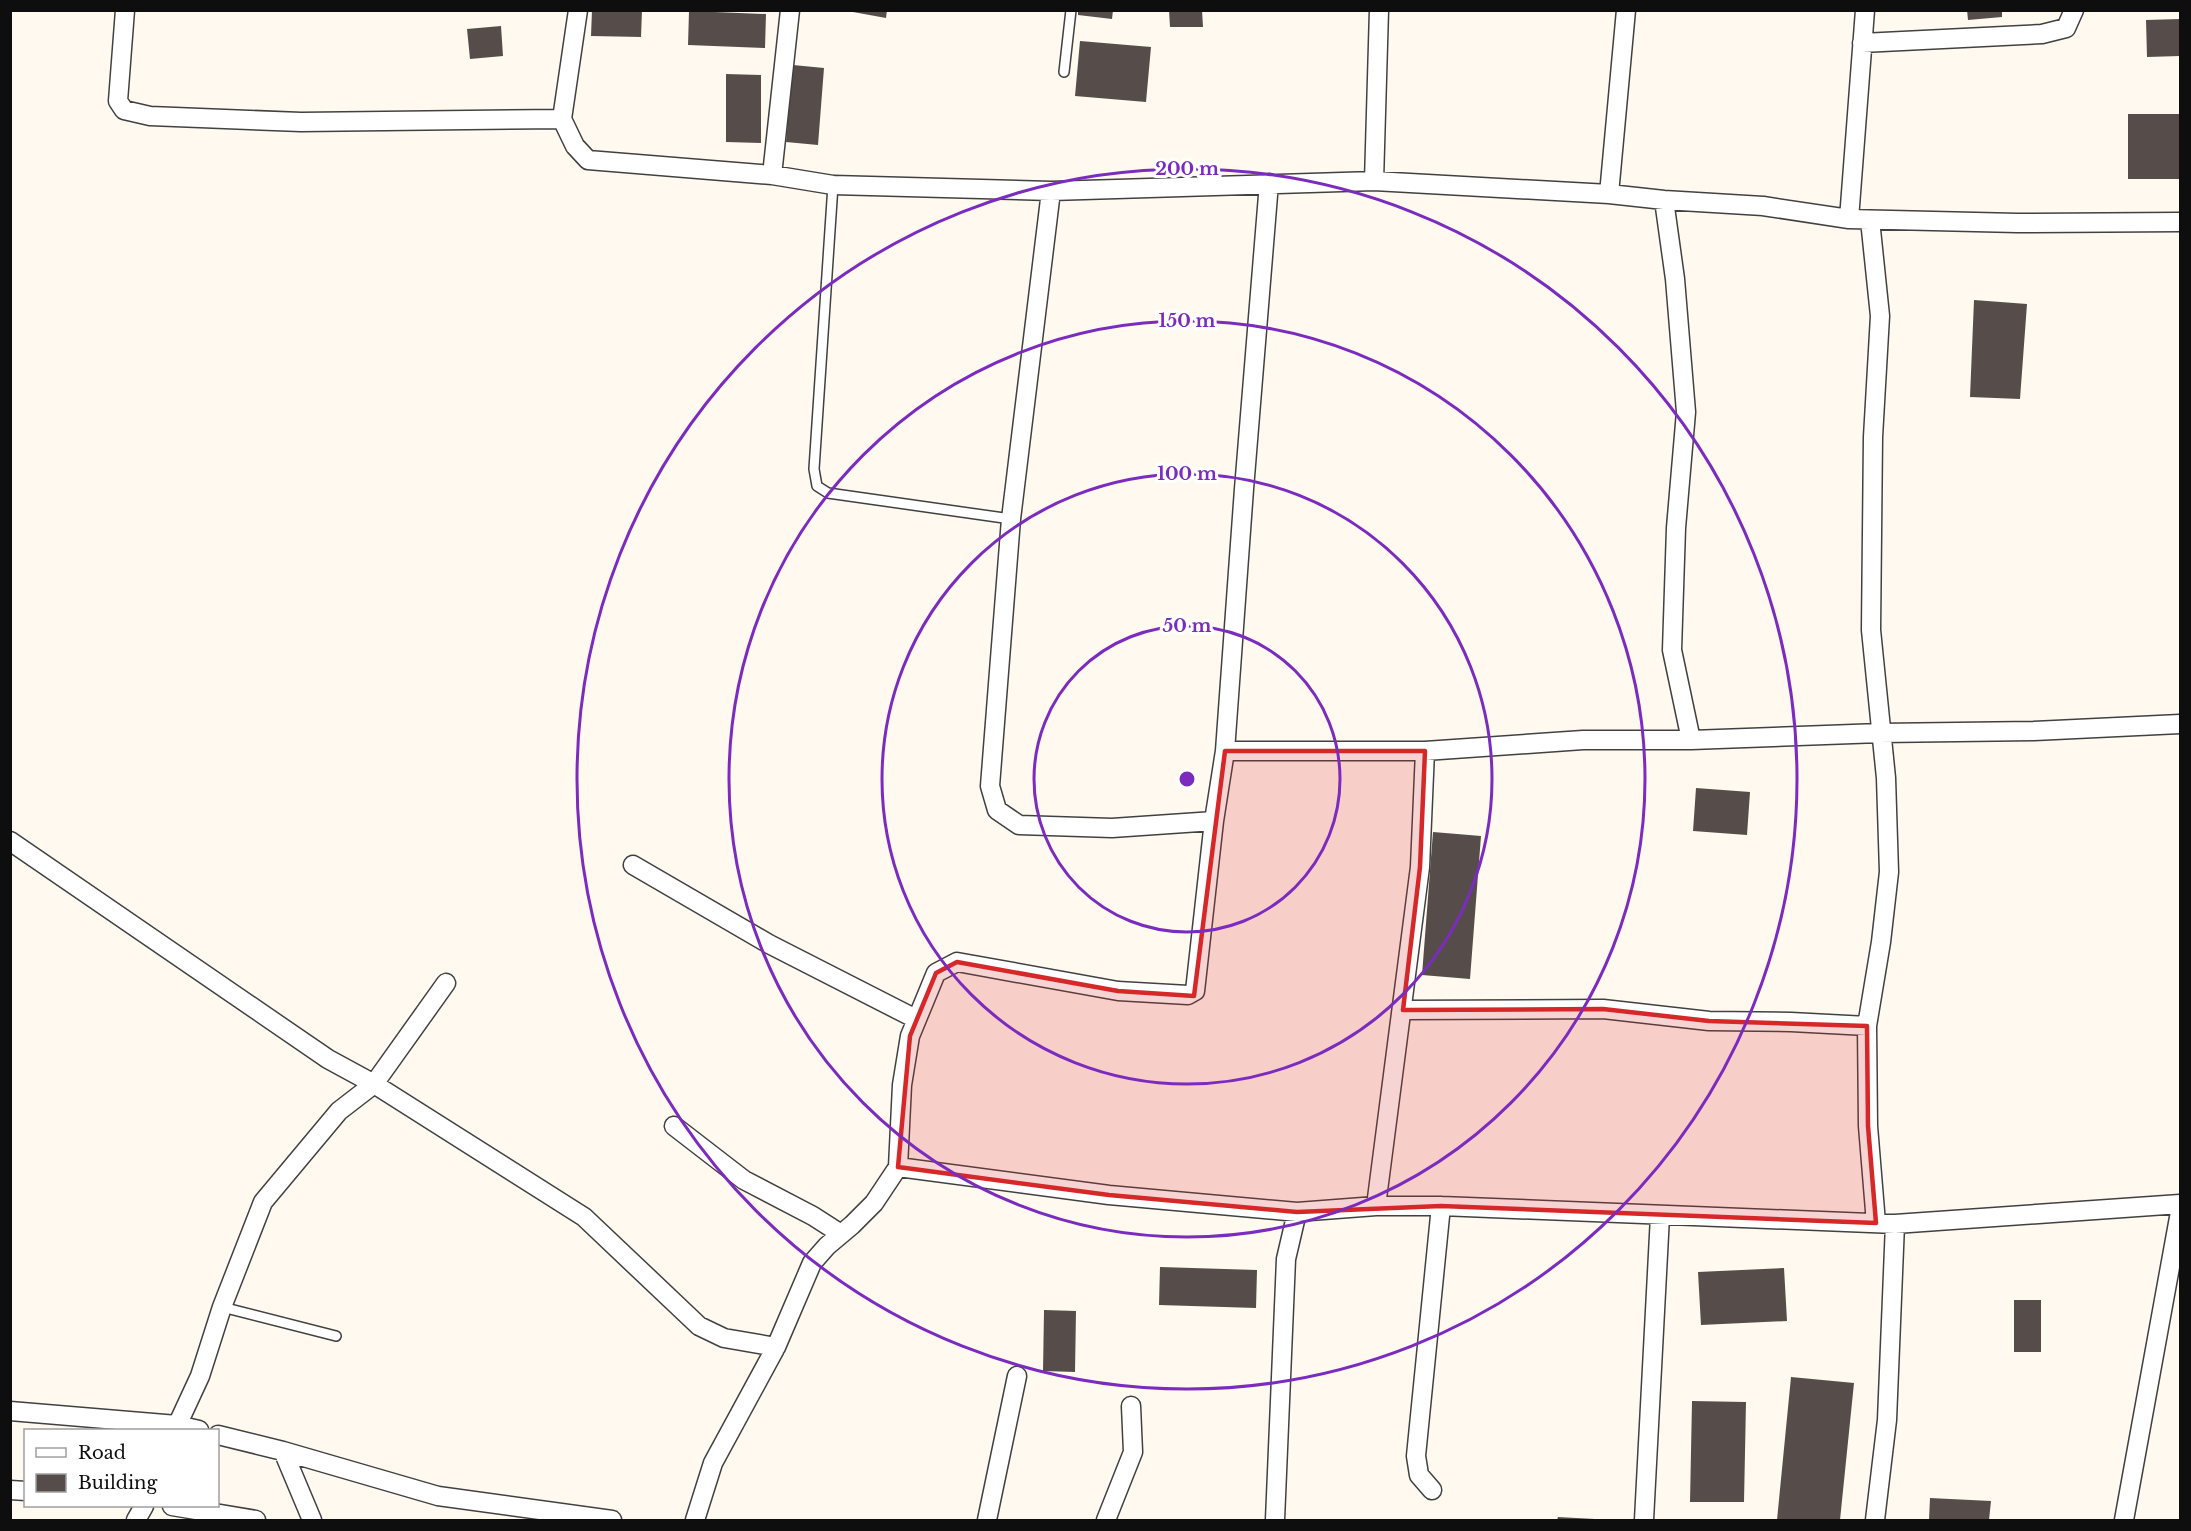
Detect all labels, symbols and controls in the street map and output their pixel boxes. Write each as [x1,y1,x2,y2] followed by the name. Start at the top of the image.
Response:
[1155,158,1219,180] text: 200 m
[1159,310,1216,332] text: 150 m
[1157,463,1217,485] text: 100 m
[1163,615,1212,637] text: 50 m
[1177,769,1197,789] centre of rings
[24,1429,219,1507] legend
[78,1442,126,1464] text: Road
[78,1472,157,1494] text: Building

